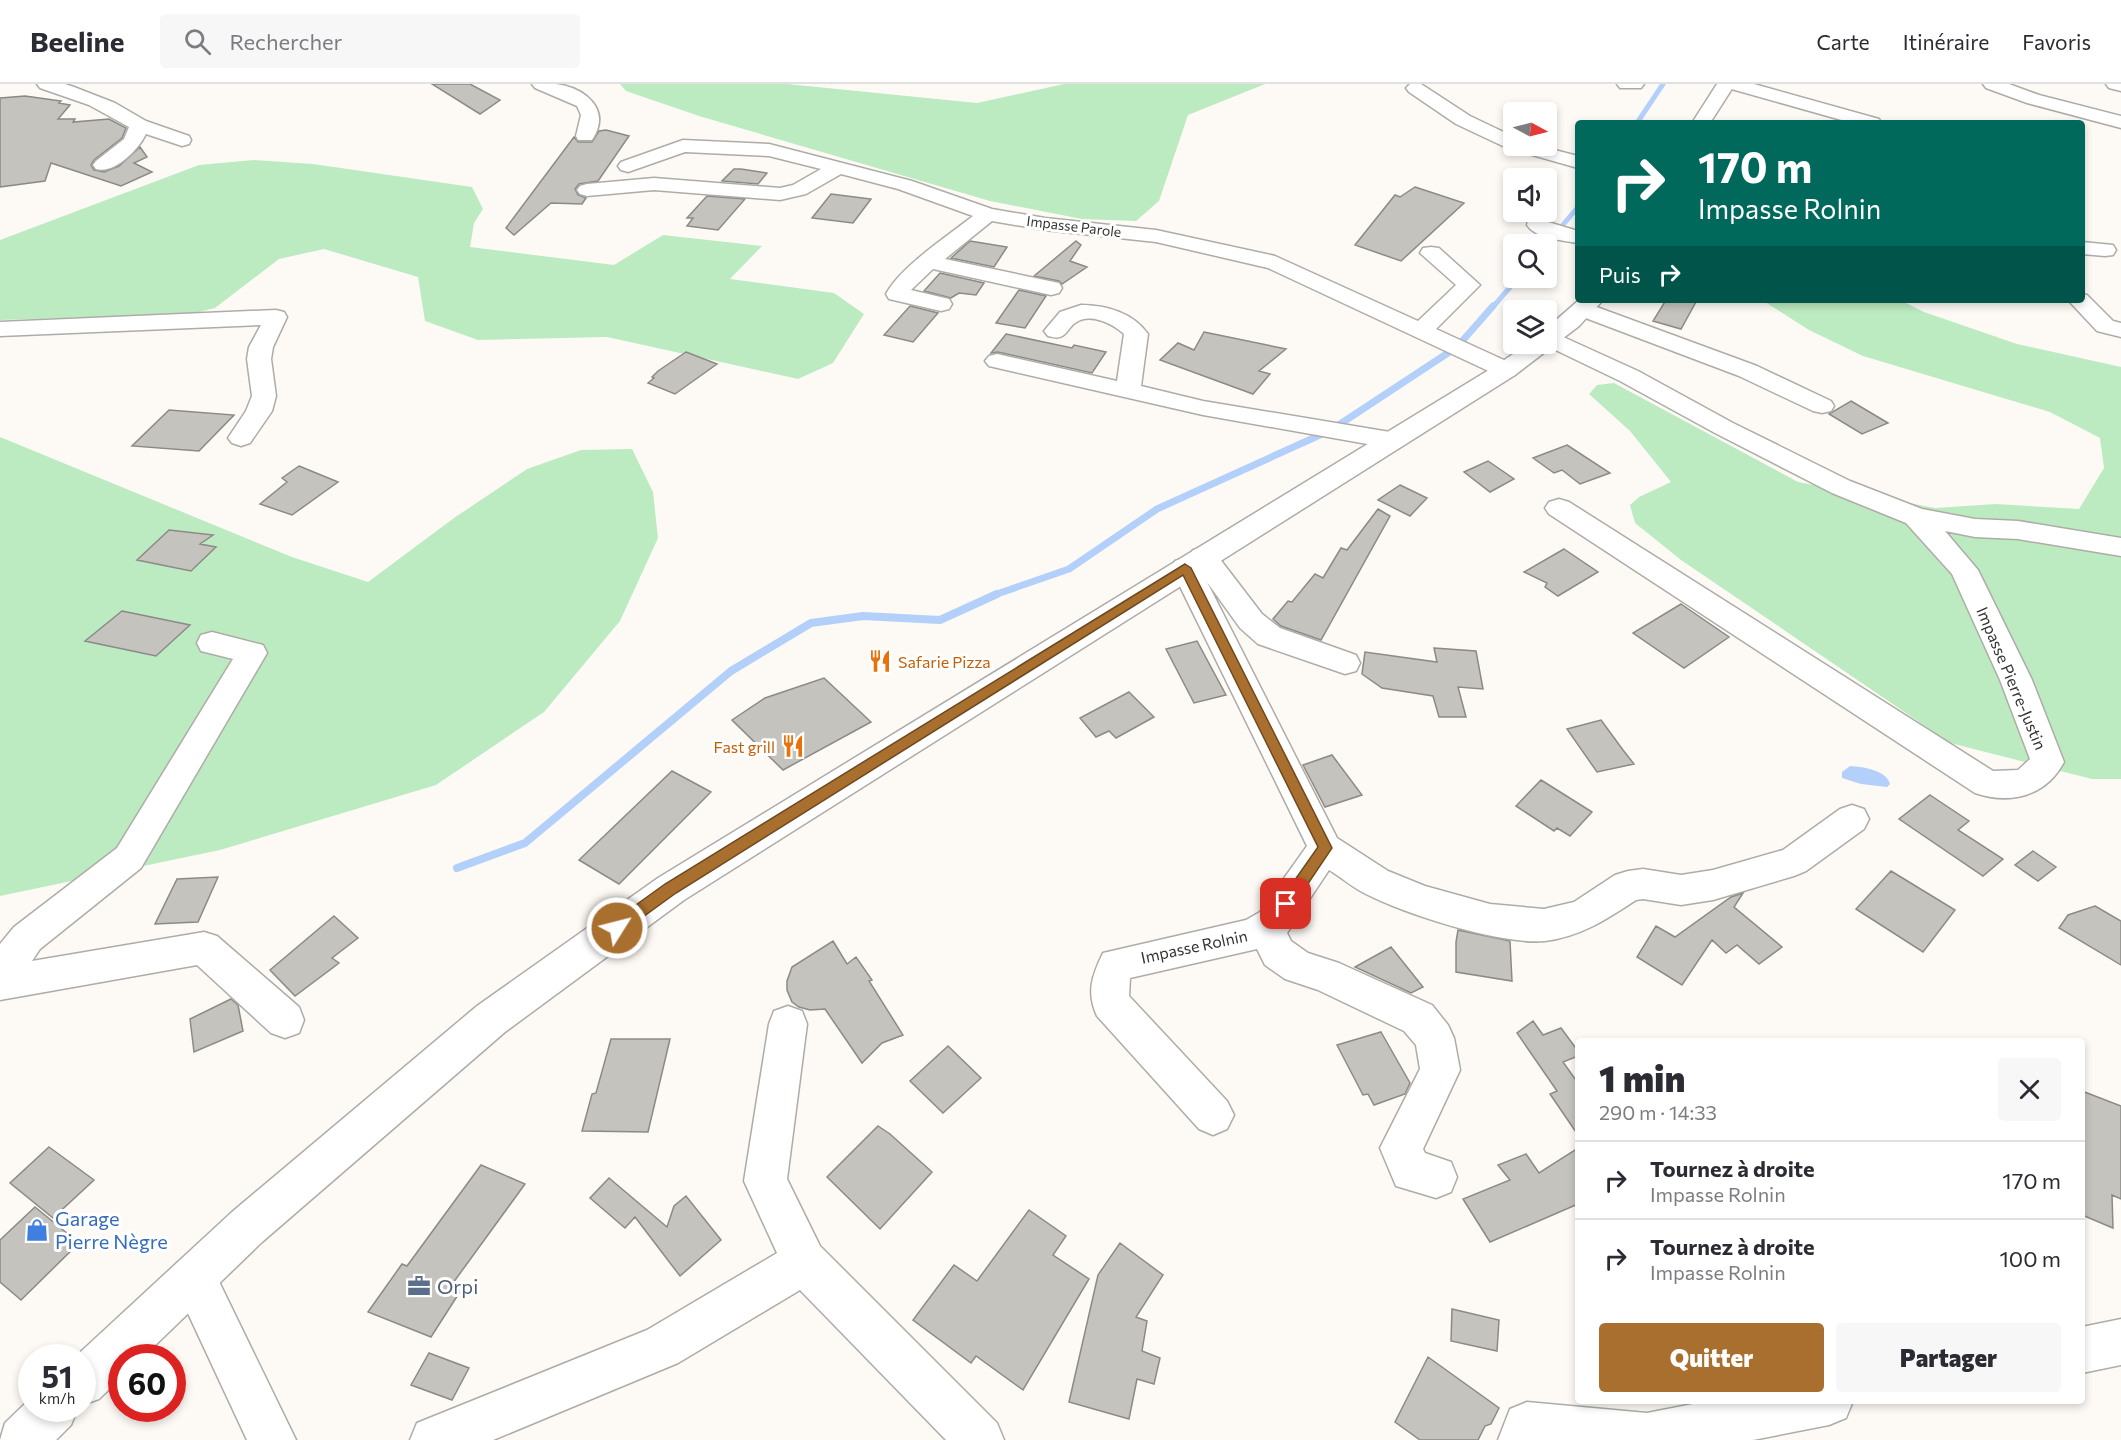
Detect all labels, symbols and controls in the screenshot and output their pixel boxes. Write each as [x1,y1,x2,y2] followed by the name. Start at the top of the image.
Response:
[160,14,580,68] search box
[30,24,124,58] text: Beeline
[181,25,214,58] icon: search
[229,28,342,55] text: Rechercher
[1816,29,1870,54] text: Carte
[1903,29,1989,54] text: Itinéraire
[2022,29,2091,54] text: Favoris
[1503,102,1557,156] north arrow
[1503,102,1557,354] map controls
[1698,140,1812,192] text: 170 m
[1599,144,1677,222] icon: right
[1503,168,1557,222] button: sound
[1698,192,1881,225] text: Impasse Rolnin
[1026,212,1122,240] street label: Impasse Parole
[1503,234,1557,288] button: search
[1653,258,1686,291] icon: right
[1599,261,1641,288] text: Puis
[1503,300,1557,354] button: layers
[1973,604,2051,752] street label: Impasse Pierre-Justin
[867,648,893,674] restaurant icon: Safarie Pizza
[898,652,991,671] place label: Safarie Pizza
[780,733,806,759] restaurant icon: Fast grill
[714,737,775,756] place label: Fast grill
[1260,878,1311,929] pin
[1269,887,1302,920] icon: arrive
[585,896,649,960] position arrow
[1139,925,1249,967] street label: Impasse Rolnin
[1599,1055,1685,1099] text: 1 min
[1998,1058,2061,1121] button: close
[1599,1100,1717,1124] text: 290 m · 14:33
[1650,1155,1815,1182] text: Tournez à droite
[1599,1164,1632,1197] icon: right
[2002,1167,2061,1194] text: 170 m
[1650,1182,1786,1206] text: Impasse Rolnin
[55,1206,168,1253] place label: Garage Pierre Nègre
[24,1217,50,1243] shop icon: Garage Pierre Nègre
[1650,1233,1815,1260] text: Tournez à droite
[1599,1242,1632,1275] icon: right
[1999,1245,2061,1272] text: 100 m
[1650,1260,1786,1284] text: Impasse Rolnin
[406,1273,432,1299] office icon: Orpi
[437,1274,478,1298] place label: Orpi
[1599,1323,1824,1392] button: Quitter
[1836,1323,2061,1392] button: Partager
[108,1344,186,1422] speed limit sign: 60
[41,1357,73,1394] text: 51
[39,1389,75,1407] text: km/h

